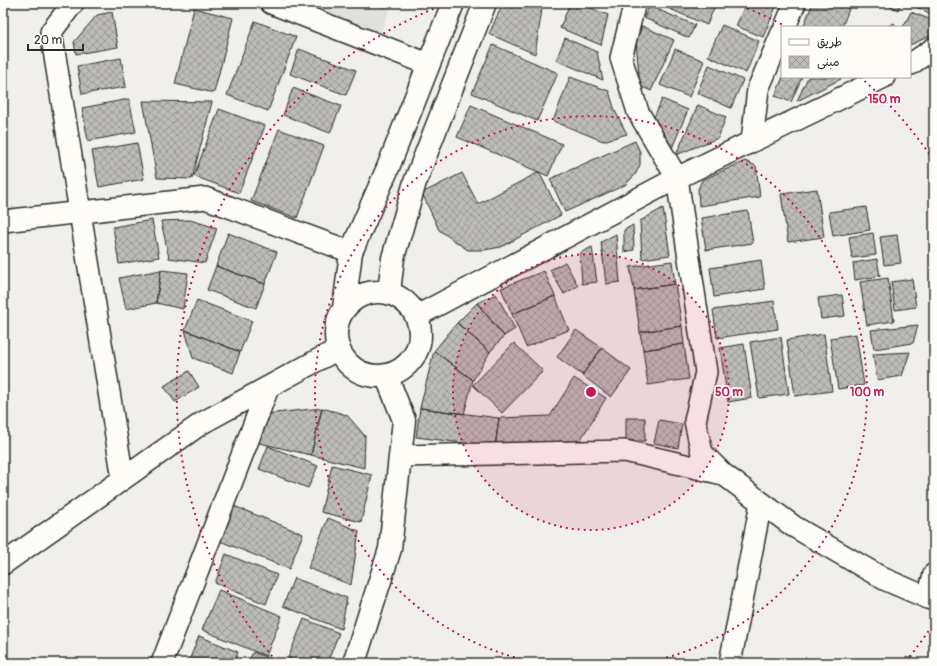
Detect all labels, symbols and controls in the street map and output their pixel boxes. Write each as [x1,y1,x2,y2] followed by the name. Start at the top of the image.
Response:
[28,26,83,52] scale bar
[781,26,911,78] legend
[34,33,63,48] text: 20 m
[817,35,842,50] text: طريق
[817,55,840,70] text: مبنى
[868,92,901,107] text: 150 m
[584,385,598,399] centre of rings
[715,385,743,400] text: 50 m
[850,385,885,400] text: 100 m

